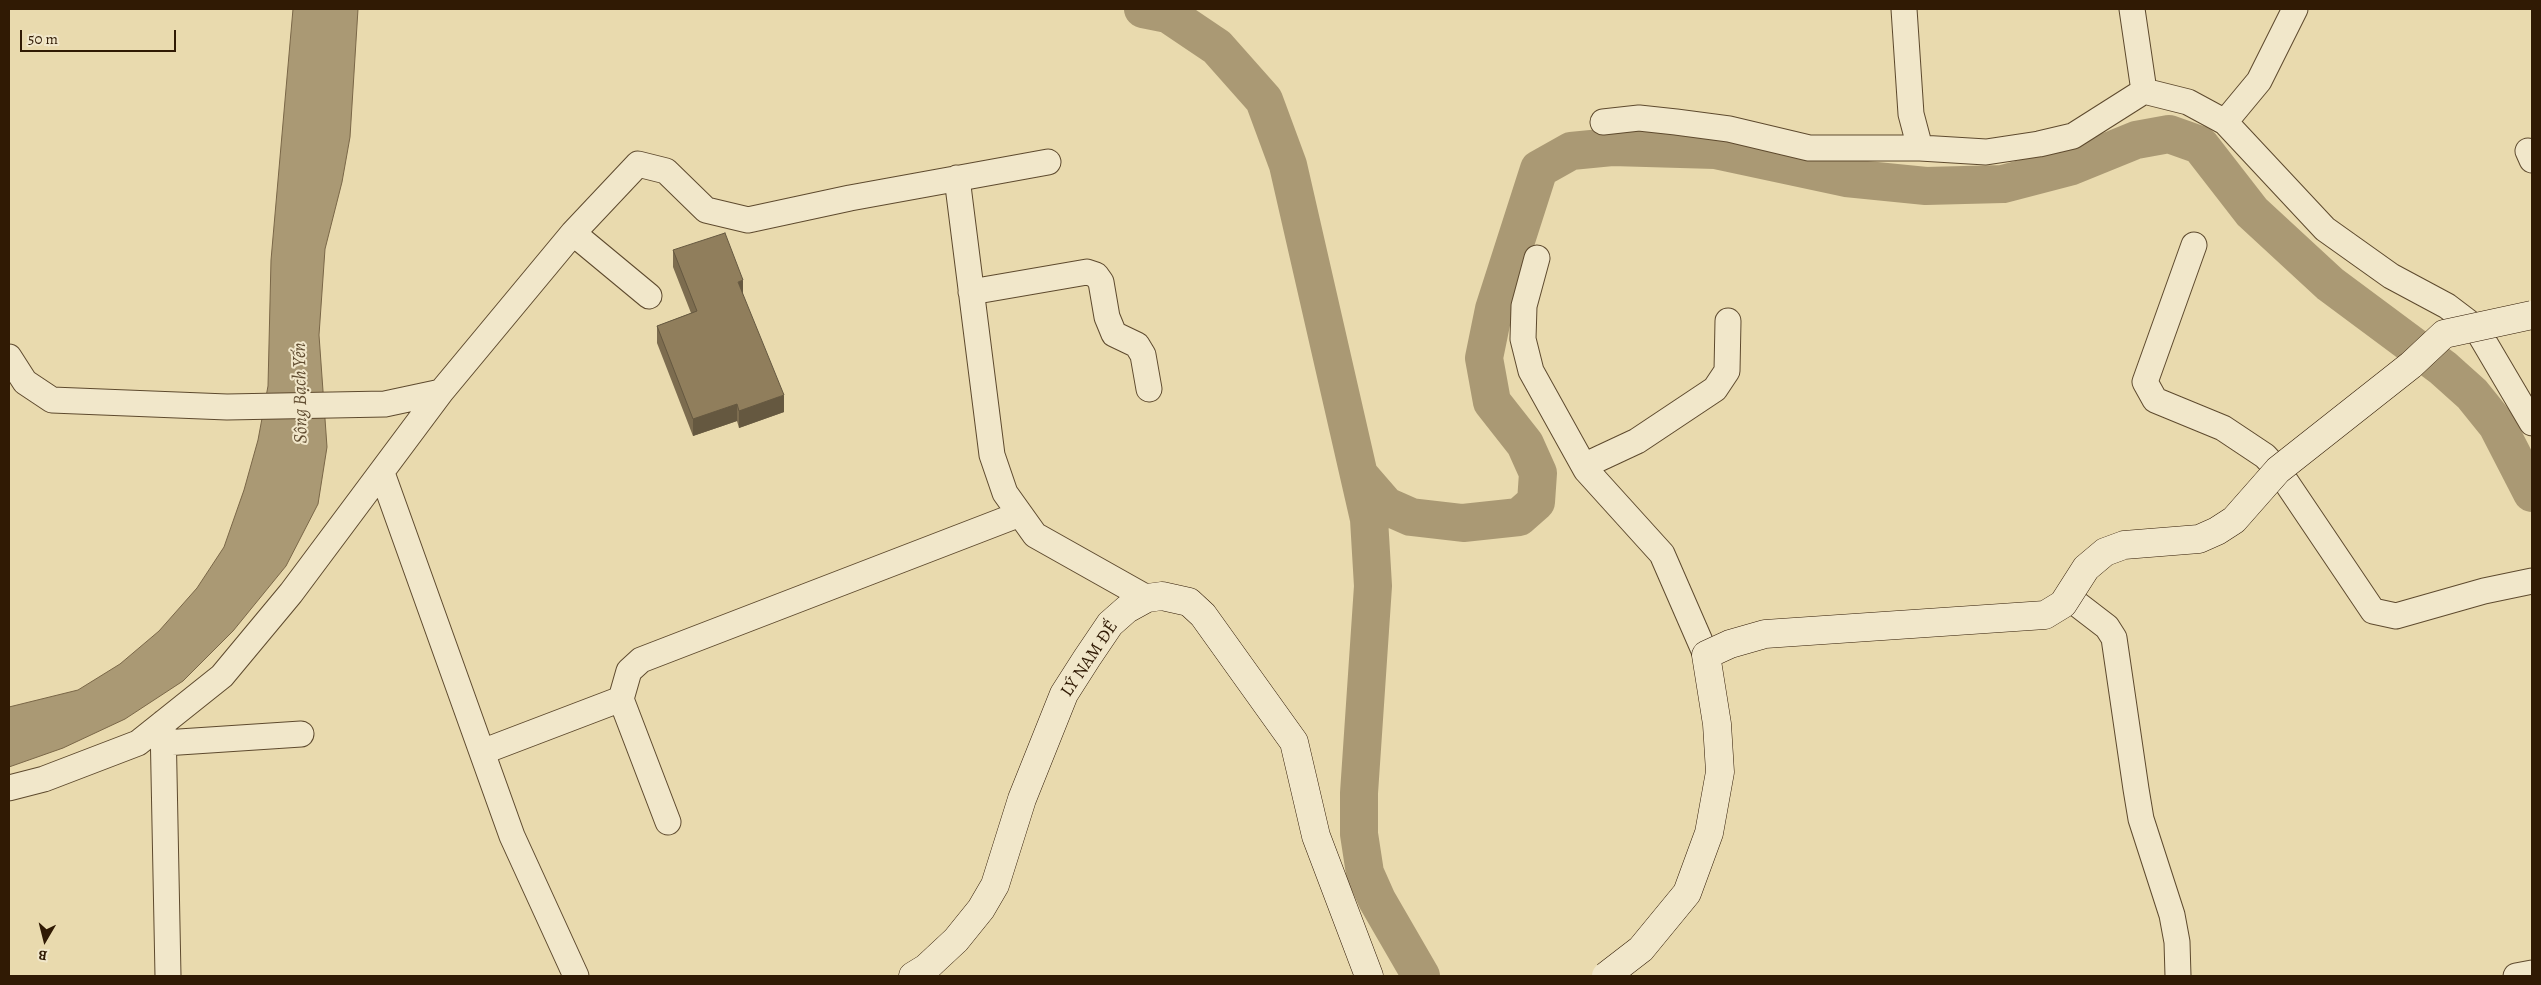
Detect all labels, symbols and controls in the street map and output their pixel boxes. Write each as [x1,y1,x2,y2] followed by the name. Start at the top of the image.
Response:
[22,20,179,52] scale bar
[28,29,58,49] text: 50 m
[289,342,313,444] water label: Sông Bạch Yến
[1057,617,1123,701] street label: LÝ NAM ĐẾ
[20,915,70,965] north arrow
[37,945,49,965] text: B

